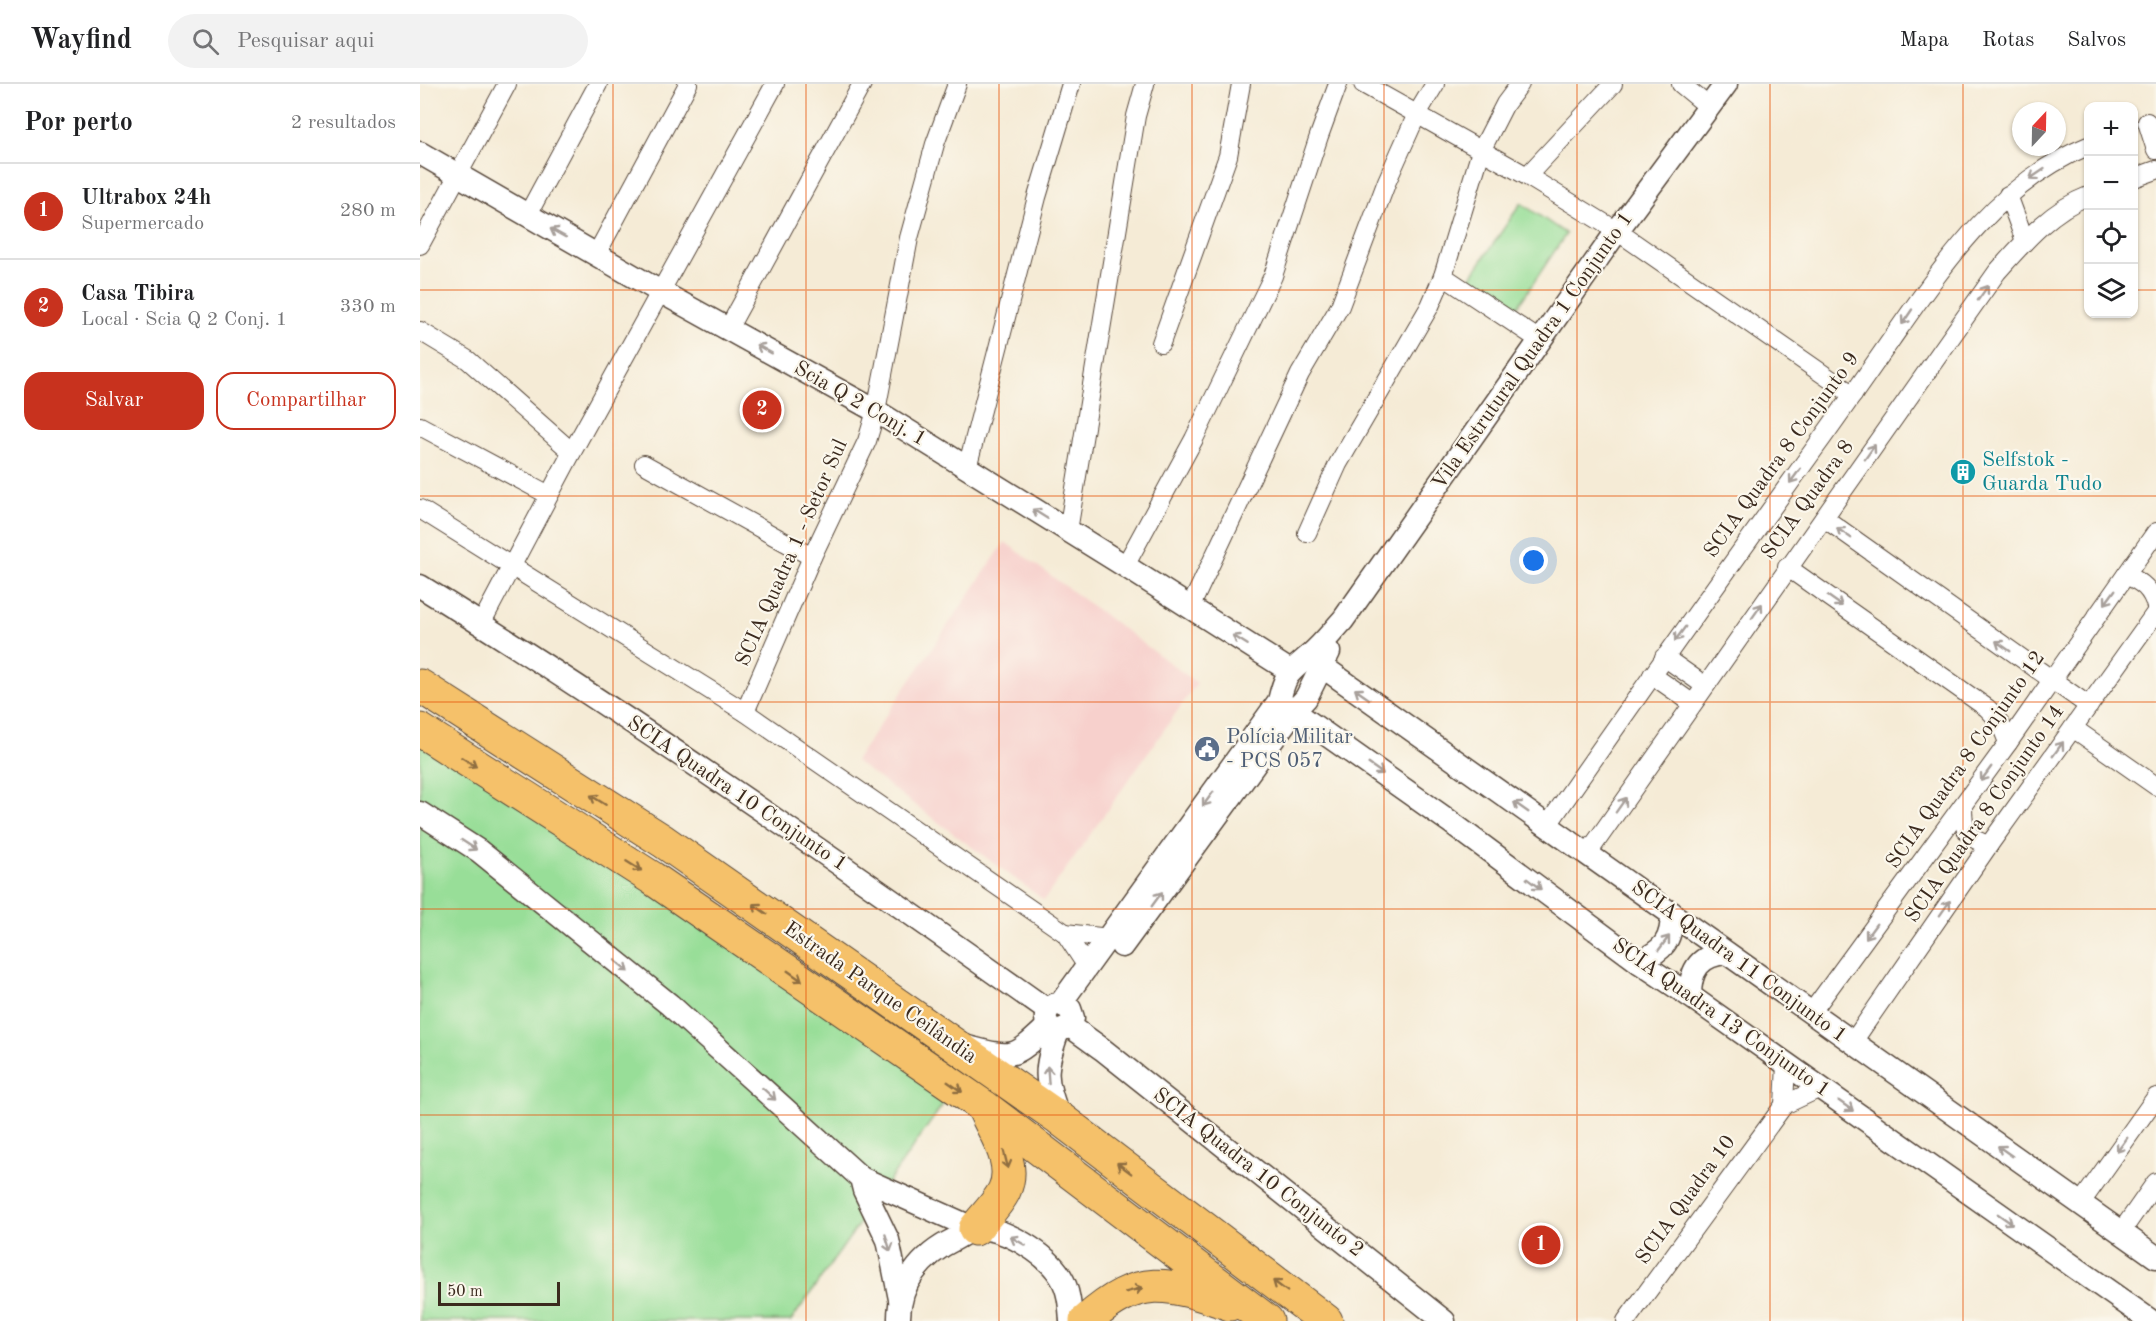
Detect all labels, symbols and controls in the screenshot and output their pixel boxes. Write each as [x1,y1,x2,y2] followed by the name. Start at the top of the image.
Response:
[168,14,588,68] search box
[189,25,222,58] icon: search
[30,27,132,55] text: Wayfind
[237,30,374,52] text: Pesquisar aqui
[1900,30,1949,51] text: Mapa
[1982,30,2034,51] text: Rotas
[2067,30,2126,51] text: Salvos
[2012,102,2066,156] north arrow
[2084,102,2138,318] map controls
[2084,102,2138,156] button: +
[24,110,133,136] text: Por perto
[291,113,396,133] text: 2 resultados
[2084,156,2138,210] button: −
[2030,168,2046,180] one-way arrow
[81,187,211,209] text: Ultrabox 24h
[38,201,49,221] text: 1
[340,201,396,221] text: 280 m
[1429,208,1637,494] street label: Vila Estrutural Quadra 1 Conjunto 1
[2084,210,2138,264] button: locate
[81,214,204,234] text: Supermercado
[550,227,567,239] one-way arrow
[2084,264,2138,318] button: layers
[81,283,195,305] text: Casa Tibira
[1977,285,1989,301] one-way arrow
[38,297,49,317] text: 2
[340,297,396,317] text: 330 m
[1901,308,1913,325] one-way arrow
[81,310,287,330] text: Local · Scia Q 2 Conj. 1
[756,343,774,354] one-way arrow
[1699,347,1865,563] street label: SCIA Quadra 8 Conjunto 9
[790,358,930,450] street label: Scia Q 2 Conj. 1
[24,372,204,430] button: Salvar
[216,372,396,430] button: Compartilhar
[742,388,782,432] pin: 2
[1756,435,1860,565] street label: SCIA Quadra 8
[732,436,852,670] street label: SCIA Quadra 1 - Setor Sul
[1864,445,1876,461] one-way arrow
[1982,450,2102,495] place label: Selfstok - Guarda Tudo
[1948,457,1978,487] building icon: Selfstok - Guarda Tudo
[1789,468,1801,484] one-way arrow
[1032,507,1049,519] one-way arrow
[1837,526,1853,539] one-way arrow
[1519,546,1548,575] your location
[2104,589,2116,605] one-way arrow
[1827,595,1843,607] one-way arrow
[1751,603,1763,619] one-way arrow
[1674,626,1686,642] one-way arrow
[1232,634,1249,646] one-way arrow
[1996,640,2012,652] one-way arrow
[1883,647,2049,873] street label: SCIA Quadra 8 Conjunto 12
[1354,688,1370,700] one-way arrow
[1902,701,2068,927] street label: SCIA Quadra 8 Conjunto 14
[623,712,851,876] street label: SCIA Quadra 10 Conjunto 1
[1226,727,1353,772] place label: Polícia Militar - PCS 057
[1192,734,1222,764] public building icon: Polícia Militar - PCS 057
[2052,742,2064,758] one-way arrow
[460,756,477,768] one-way arrow
[1367,763,1383,775] one-way arrow
[1979,765,1992,781] one-way arrow
[1202,791,1214,807] one-way arrow
[590,793,607,806] one-way arrow
[1615,798,1627,814] one-way arrow
[1513,801,1529,813] one-way arrow
[460,839,477,851] one-way arrow
[625,861,642,873] one-way arrow
[1525,877,1541,890] one-way arrow
[1627,877,1851,1047] street label: SCIA Quadra 11 Conjunto 1
[1150,891,1163,907] one-way arrow
[1939,901,1951,917] one-way arrow
[752,903,769,915] one-way arrow
[780,918,980,1068] street label: Estrada Parque Ceilândia
[1865,923,1877,939] one-way arrow
[1608,935,1834,1101] street label: SCIA Quadra 13 Conjunto 1
[1657,935,1670,951] one-way arrow
[614,959,629,973] one-way arrow
[786,970,803,983] one-way arrow
[1042,1065,1053,1085] one-way arrow
[947,1081,963,1093] one-way arrow
[1149,1085,1367,1261] street label: SCIA Quadra 10 Conjunto 2
[761,1087,776,1101] one-way arrow
[1838,1100,1854,1112] one-way arrow
[1632,1132,1740,1268] street label: SCIA Quadra 10
[2116,1136,2128,1152] one-way arrow
[1997,1145,2013,1157] one-way arrow
[1000,1150,1012,1169] one-way arrow
[1117,1162,1133,1174] one-way arrow
[1997,1213,2013,1225] one-way arrow
[1522,1222,1560,1268] pin: 1
[883,1233,894,1252] one-way arrow
[1010,1235,1027,1247] one-way arrow
[438,1279,560,1306] scale bar
[1272,1279,1288,1292] one-way arrow
[447,1284,483,1300] text: 50 m
[1124,1284,1143,1295] one-way arrow

